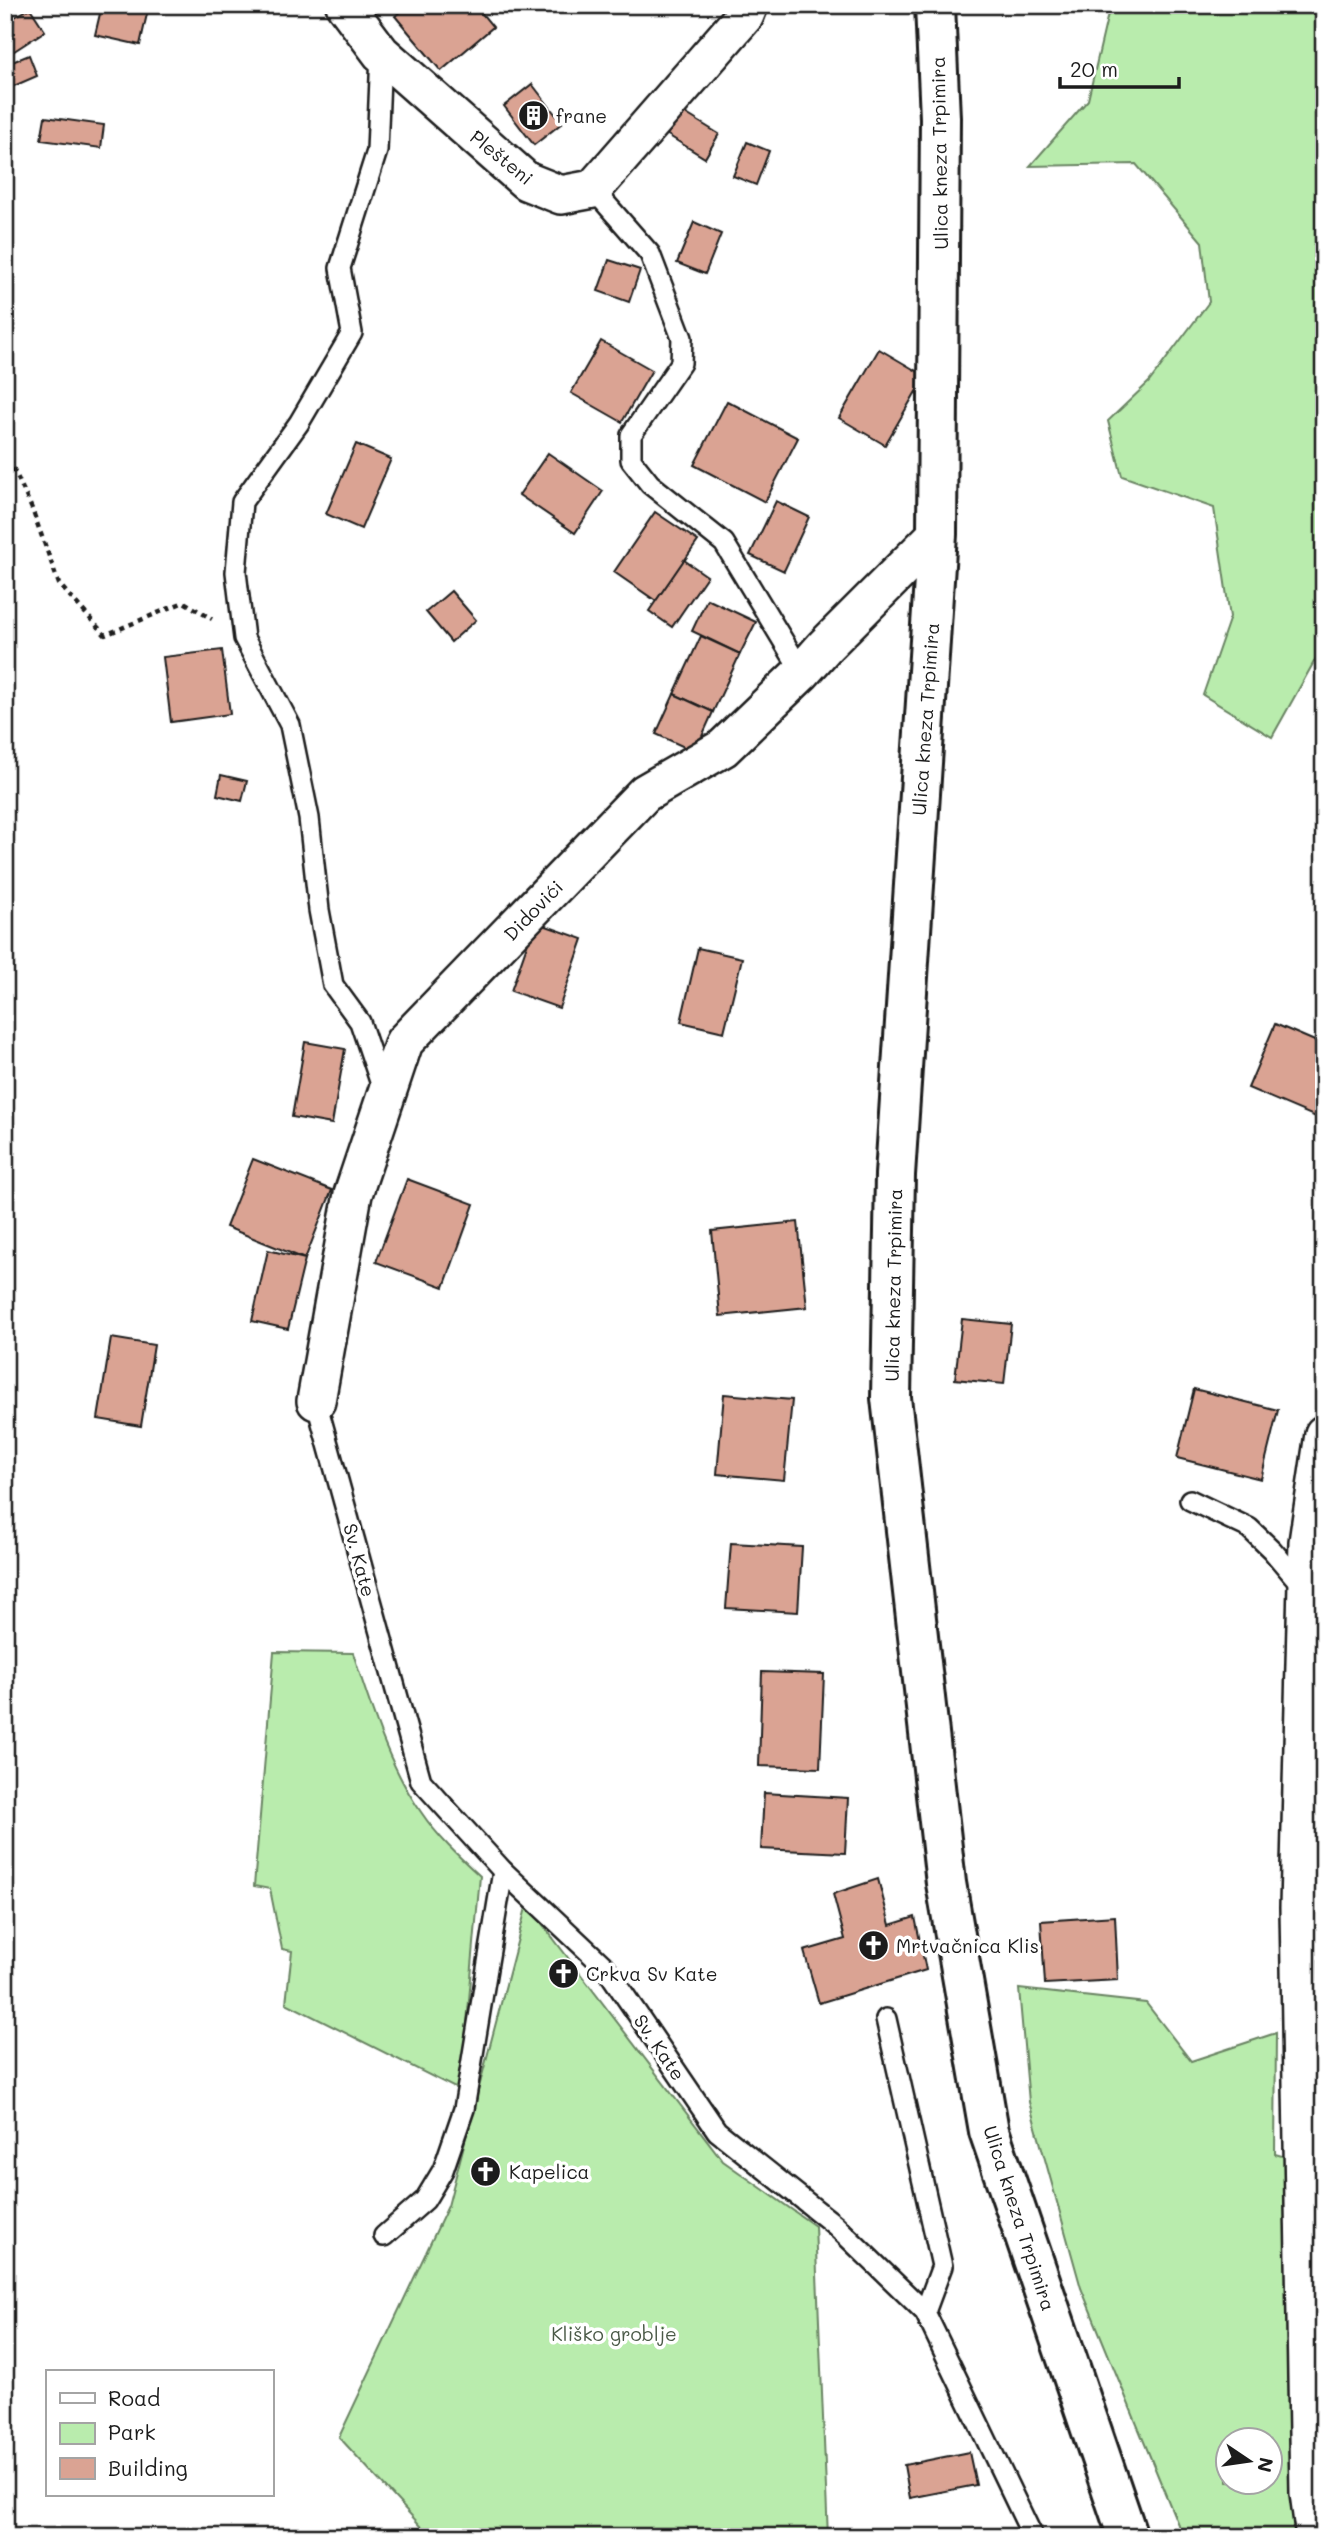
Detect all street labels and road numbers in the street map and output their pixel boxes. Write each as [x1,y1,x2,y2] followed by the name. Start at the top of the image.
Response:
[925,56,953,250] street label: Ulica kneza Trpimira
[465,124,539,190] street label: Plešteni
[906,622,944,816] street label: Ulica kneza Trpimira
[498,874,568,946] street label: Didovići
[879,1188,907,1382] street label: Ulica kneza Trpimira
[338,1521,382,1599] street label: Sv. Kate
[629,2009,691,2085] street label: Sv. Kate
[978,2122,1062,2314] street label: Ulica kneza Trpimira

